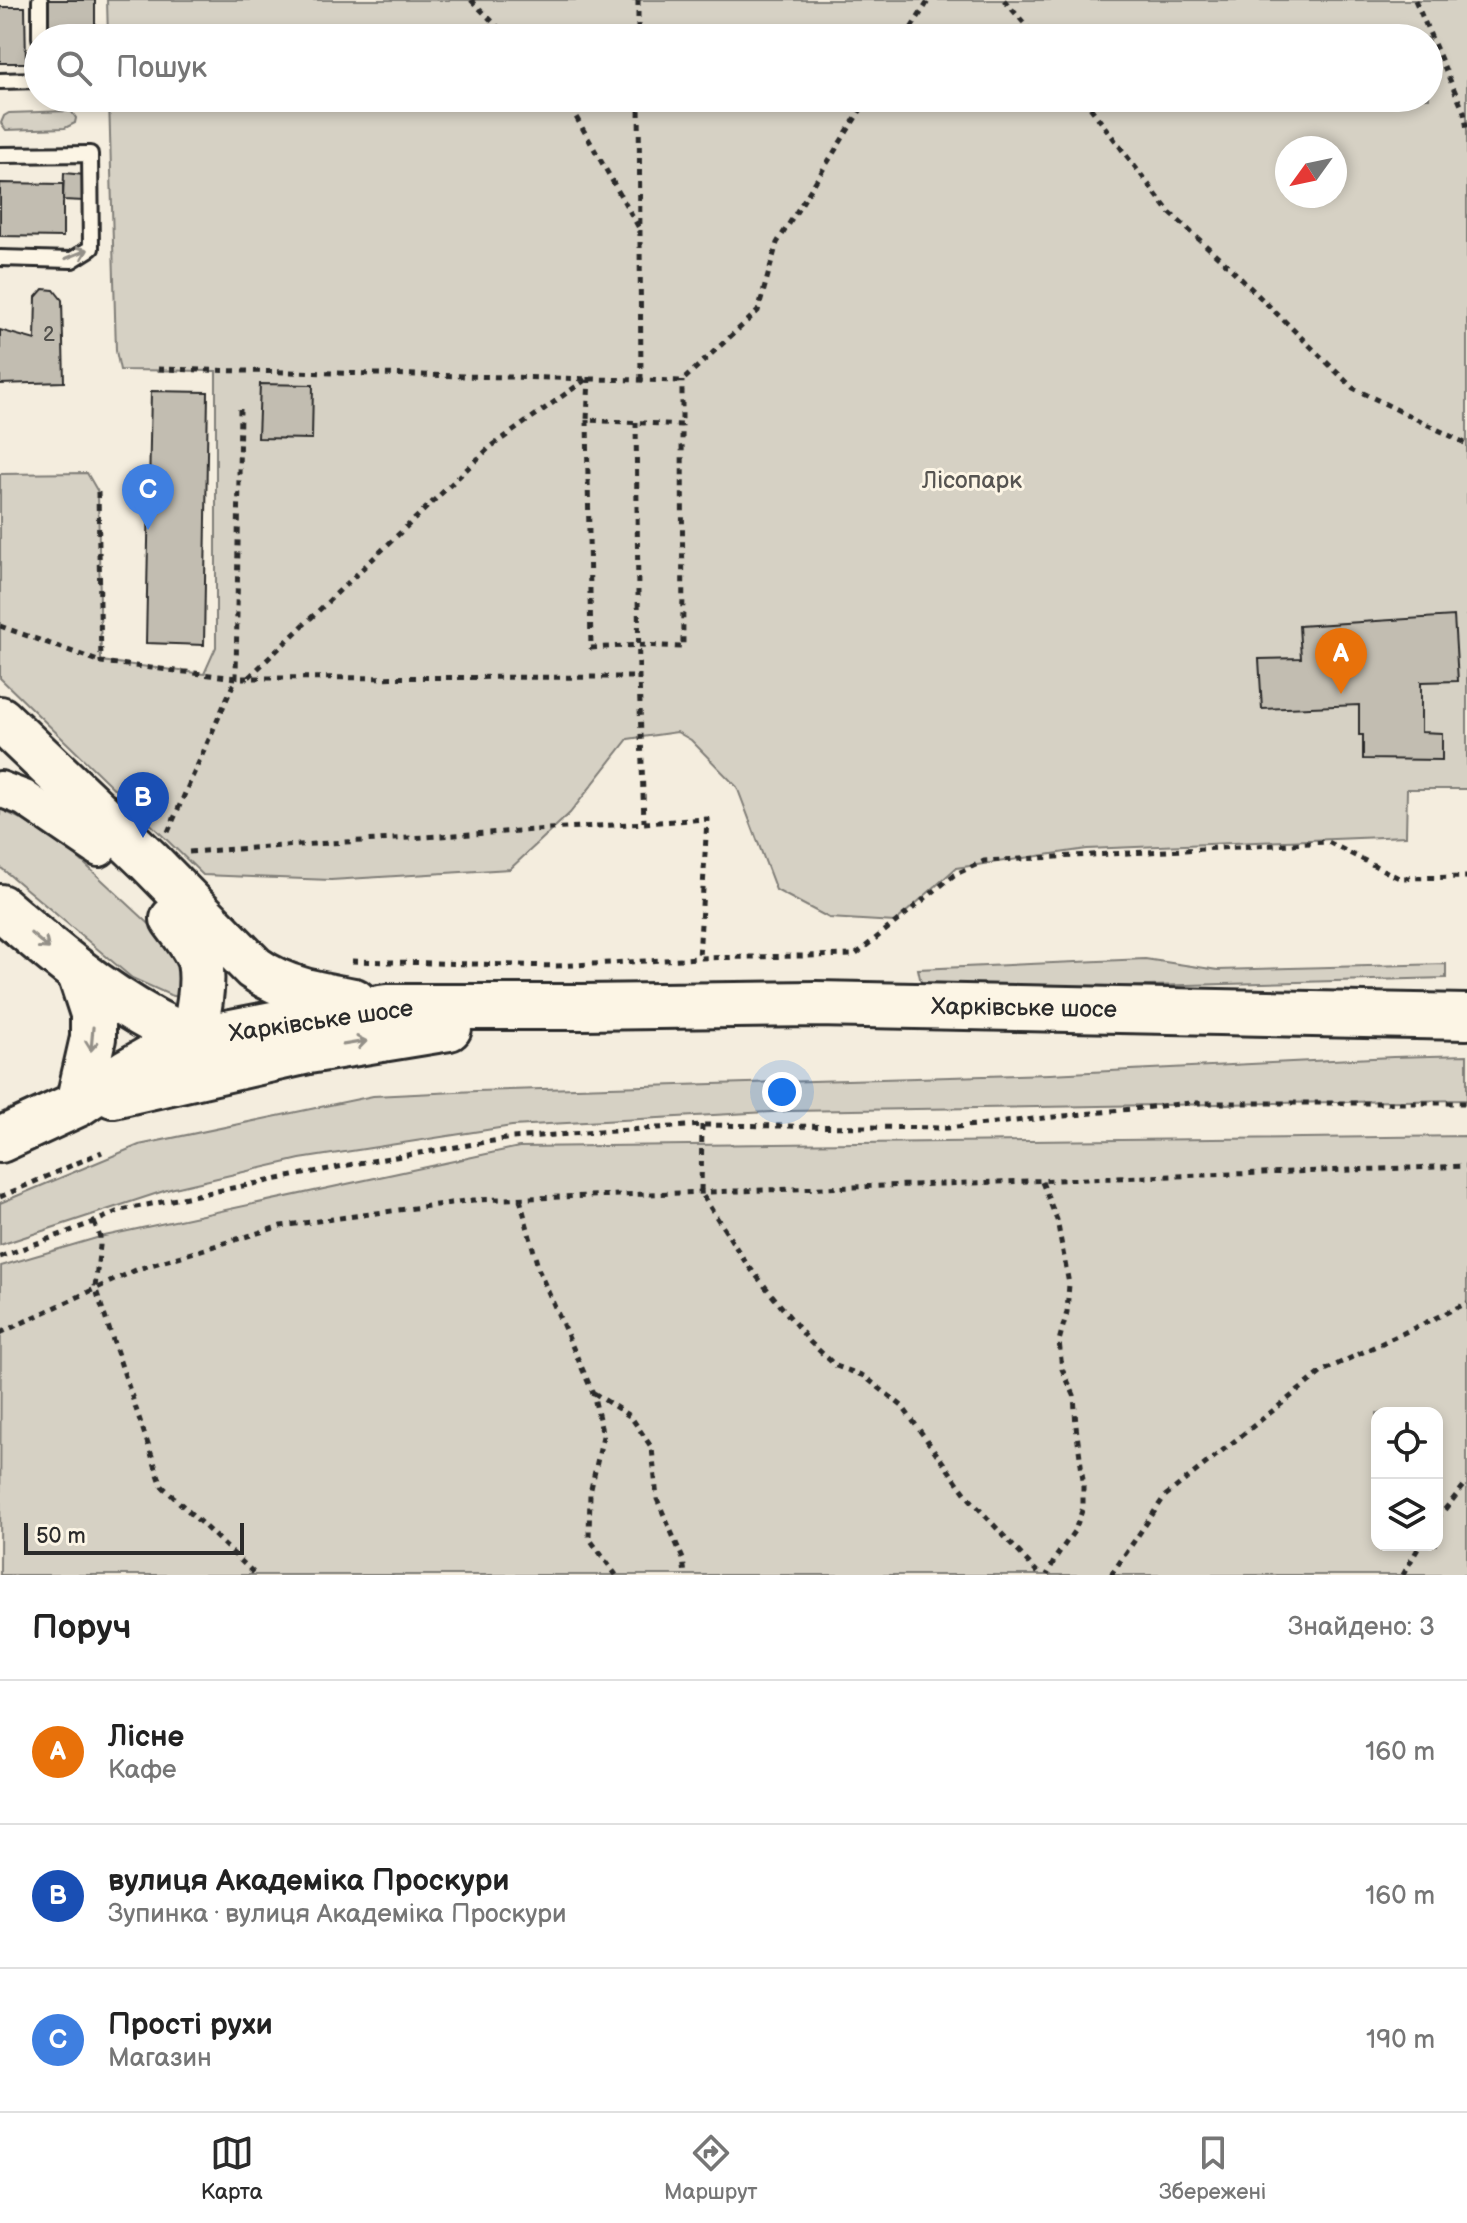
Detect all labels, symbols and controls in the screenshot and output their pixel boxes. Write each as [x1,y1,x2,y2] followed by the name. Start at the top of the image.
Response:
[24,24,1443,112] search box
[52,46,96,90] icon: search
[116,50,207,86] text: Пошук
[1275,136,1347,208] north arrow
[64,246,88,260] one-way arrow
[43,323,55,347] house number: 2
[122,464,174,530] pin: C
[921,466,1022,495] park label: Лісопарк
[1315,628,1367,694] pin: A
[117,772,169,838] pin: B
[29,932,50,950] one-way arrow
[931,992,1117,1024] street label: Харківське шосе
[227,994,415,1048] street label: Харківське шосе
[84,1025,99,1052] one-way arrow
[341,1035,367,1050] one-way arrow
[762,1072,802,1112] your location
[1371,1407,1443,1551] map controls
[1371,1407,1443,1479] button: locate
[1371,1479,1443,1551] button: layers
[24,1519,244,1555] scale bar
[36,1523,86,1550] text: 50 m
[32,1607,131,1648] text: Поруч
[1288,1612,1435,1643] text: Знайдено: 3
[108,1719,184,1755] text: Лісне
[50,1737,66,1768] text: A
[1365,1737,1435,1768] text: 160 m
[108,1755,176,1786] text: Кафе
[108,1863,509,1899] text: вулиця Академіка Проскури
[49,1881,67,1912] text: B
[1365,1881,1435,1912] text: 160 m
[108,1899,566,1930] text: Зупинка · вулиця Академіка Проскури
[108,2007,273,2043] text: Прості рухи
[49,2025,67,2056] text: C
[1366,2025,1435,2056] text: 190 m
[108,2043,212,2074] text: Магазин
[201,2131,263,2206] tab: Карта
[664,2131,758,2206] tab: Маршрут
[1159,2131,1266,2206] tab: Збережені

